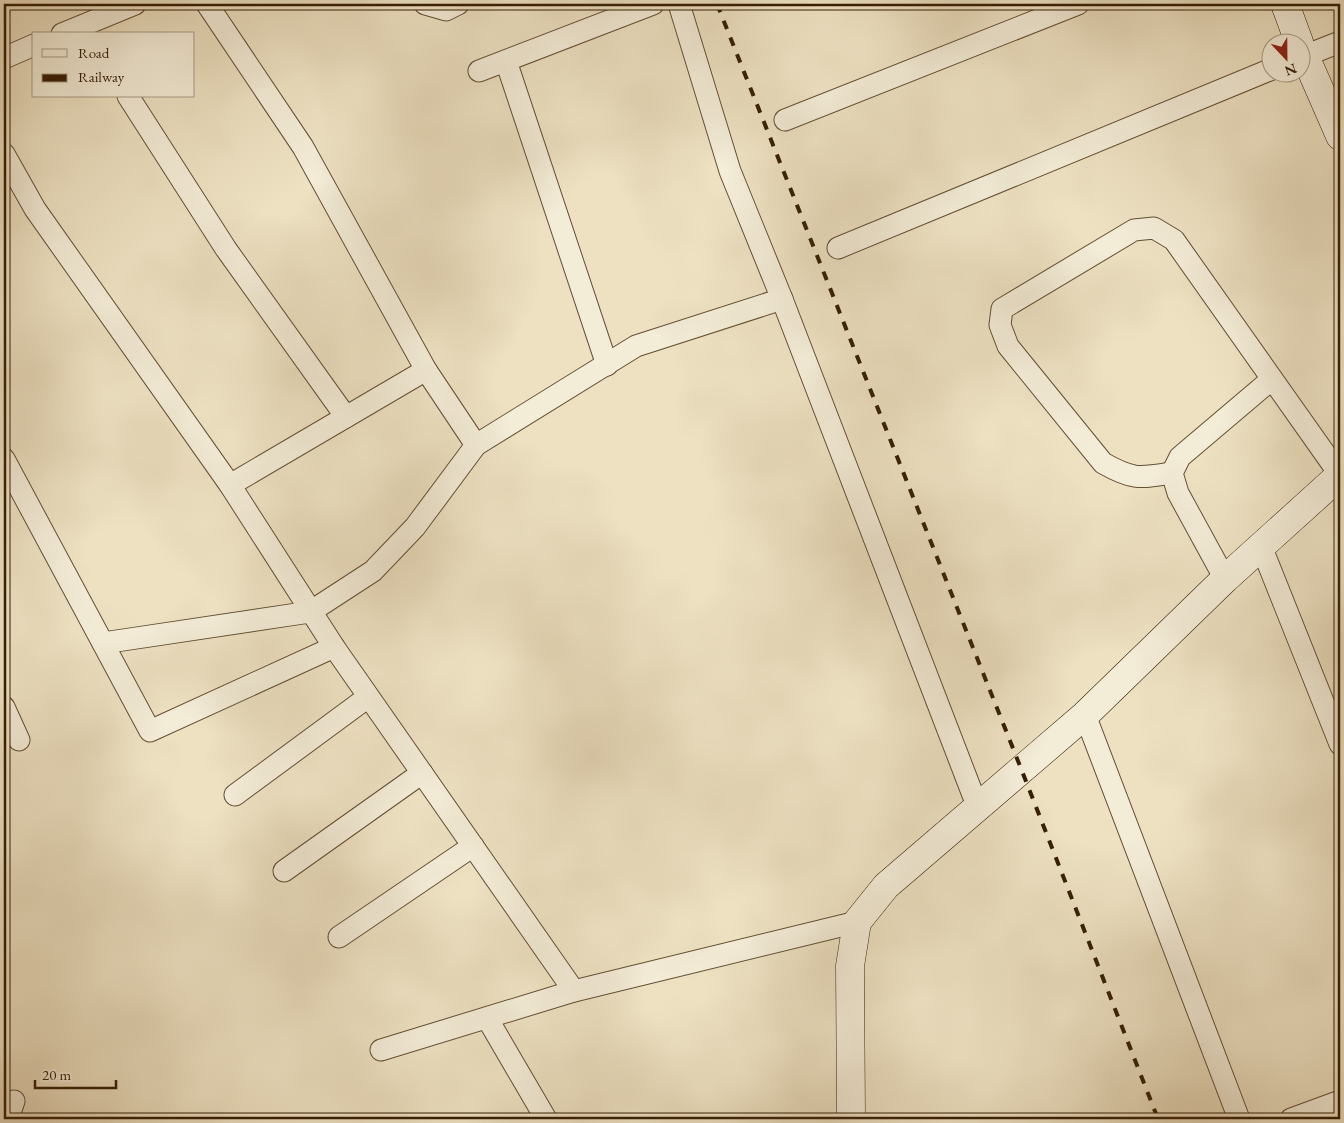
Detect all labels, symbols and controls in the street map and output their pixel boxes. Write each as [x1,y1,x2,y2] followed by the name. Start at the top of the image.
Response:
[32,32,195,98] legend
[1262,32,1312,82] north arrow
[78,43,110,62] text: Road
[1282,60,1299,81] text: N
[78,67,125,86] text: Railway
[35,1058,116,1090] scale bar
[42,1065,71,1084] text: 20 m

